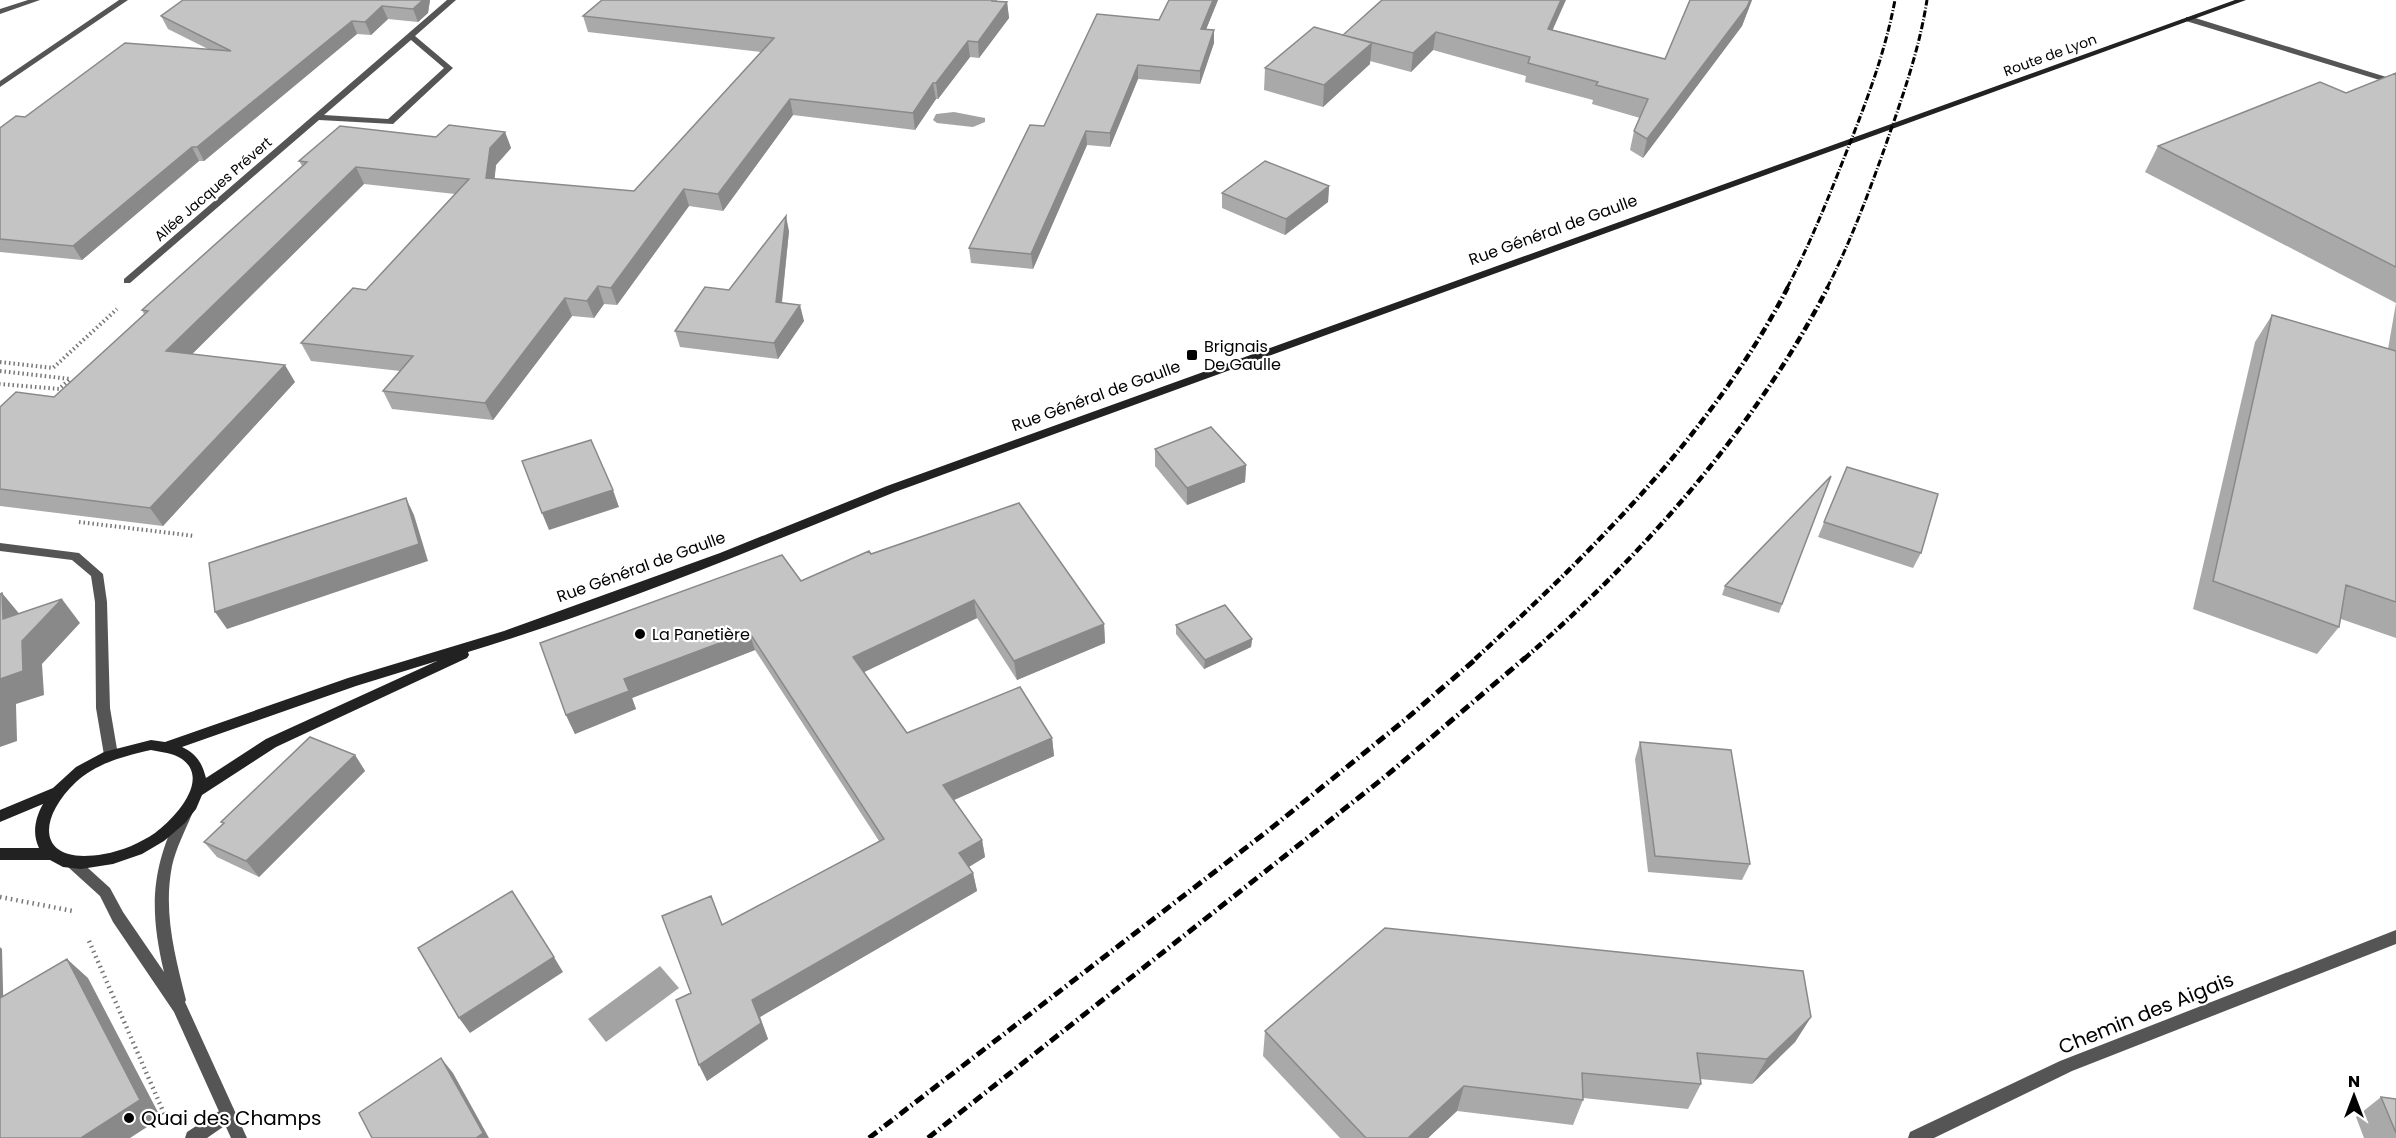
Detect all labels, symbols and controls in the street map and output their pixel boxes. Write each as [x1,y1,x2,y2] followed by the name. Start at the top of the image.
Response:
[2001,29,2099,81] street label: Route de Lyon
[150,132,276,246] street label: Allée Jacques Prévert
[1465,189,1641,271] street label: Rue Général de Gaulle
[1204,335,1281,376] place label: Brignais De Gaulle
[1185,348,1199,362] marker: Brignais De Gaulle
[1008,355,1184,437] street label: Rue Général de Gaulle
[553,526,729,608] street label: Rue Général de Gaulle
[652,623,750,646] place label: La Panetière
[633,627,647,641] marker: La Panetière
[2054,965,2238,1061] street label: Chemin des Aigais
[2324,1066,2384,1126] north arrow
[2348,1070,2360,1093] text: N
[141,1104,321,1132] place label: Quai des Champs
[122,1111,136,1125] marker: Quai des Champs

